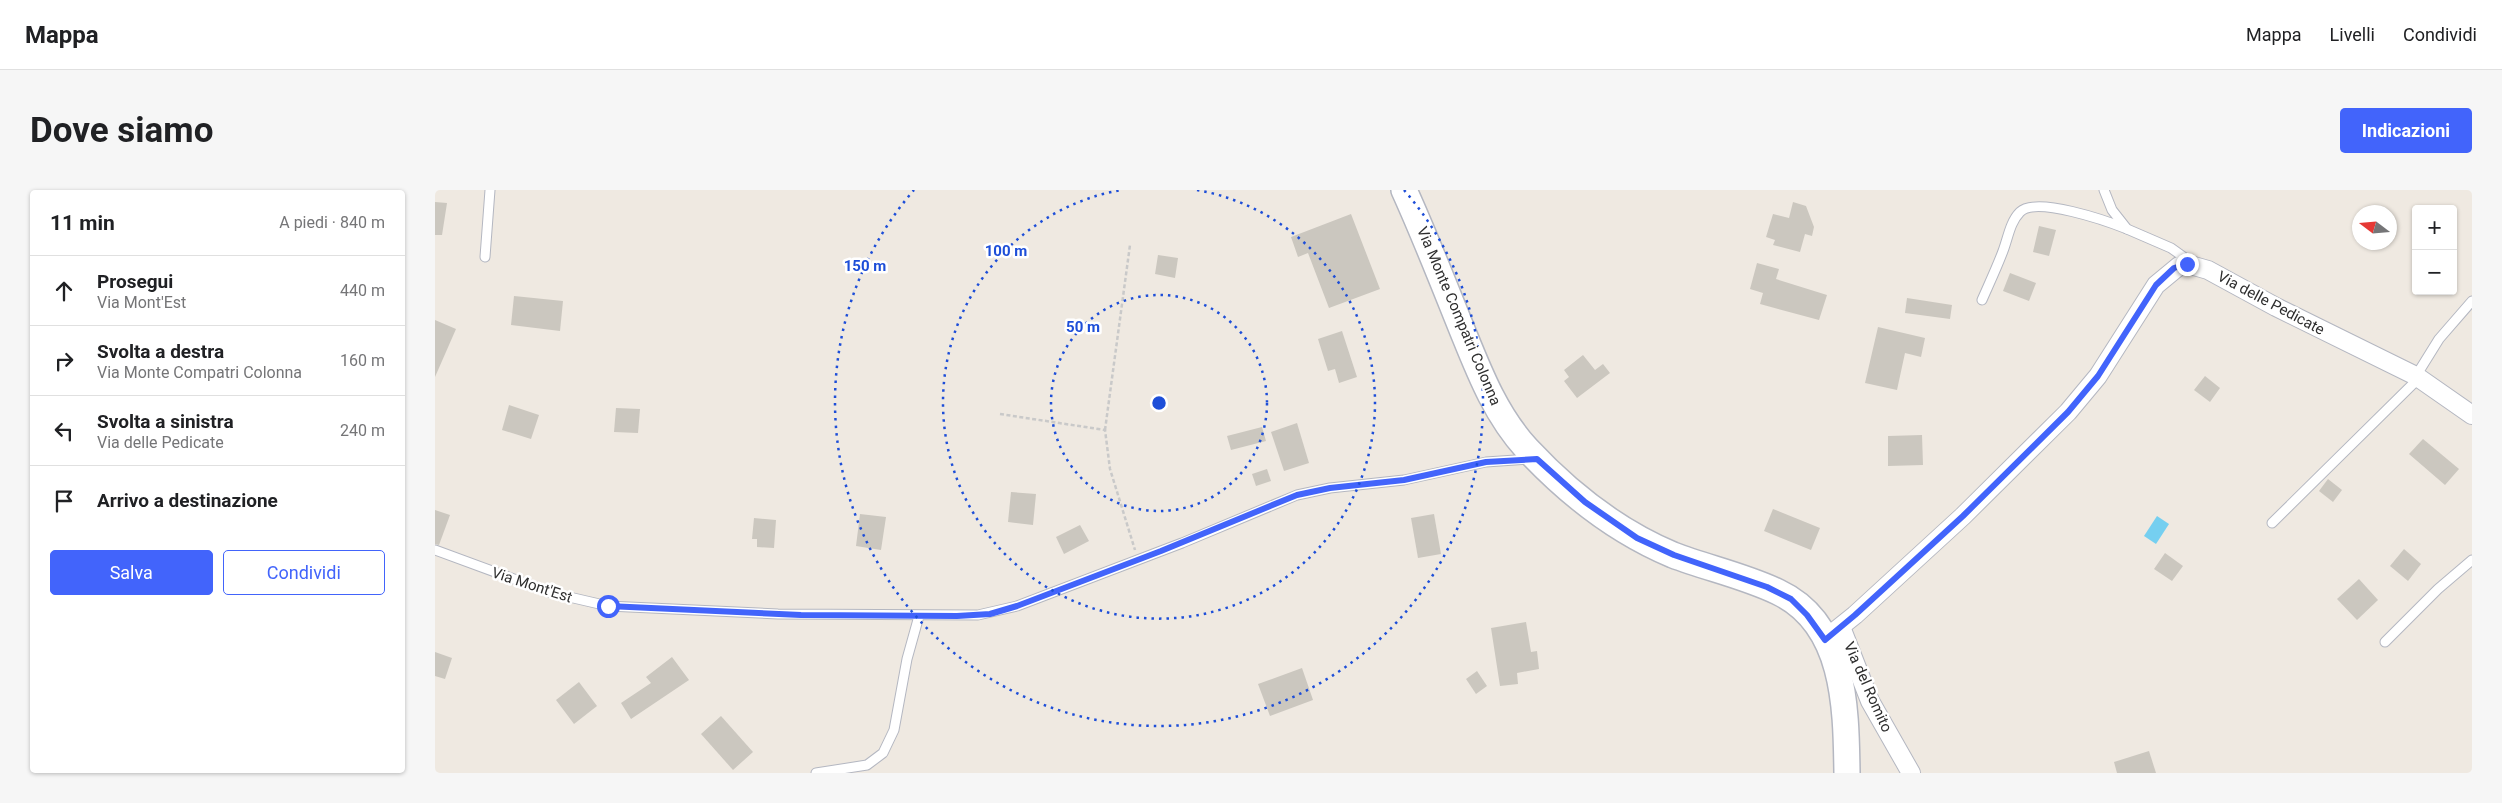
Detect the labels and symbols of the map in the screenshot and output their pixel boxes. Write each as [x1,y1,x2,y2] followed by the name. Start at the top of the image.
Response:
[2352,205,2397,250] north arrow
[1413,224,1505,408] street label: Via Monte Compatri Colonna
[985,242,1027,260] text: 100 m
[2176,253,2199,276] route end
[844,257,886,275] text: 150 m
[2214,267,2328,339] street label: Via delle Pedicate
[1066,318,1100,336] text: 50 m
[1150,394,1168,412] centre of rings
[489,564,575,607] street label: Via Mont'Est
[597,595,620,618] route start
[1840,639,1896,735] street label: Via del Romito

